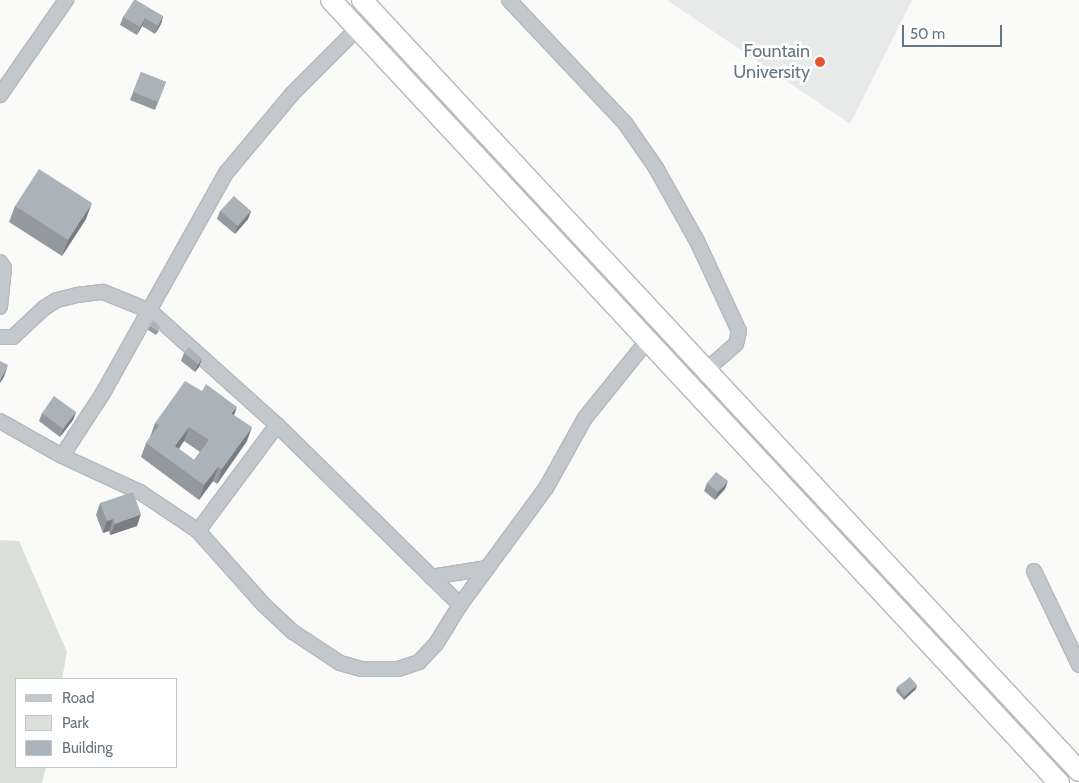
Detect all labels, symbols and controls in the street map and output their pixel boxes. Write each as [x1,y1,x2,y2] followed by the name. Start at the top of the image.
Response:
[904,15,1004,47] scale bar
[910,25,945,43] text: 50 m
[733,41,810,84] place label: Fountain University
[814,56,826,68] marker: Fountain University
[15,678,178,768] legend
[62,689,95,707] text: Road
[62,714,89,732] text: Park
[62,739,113,757] text: Building

